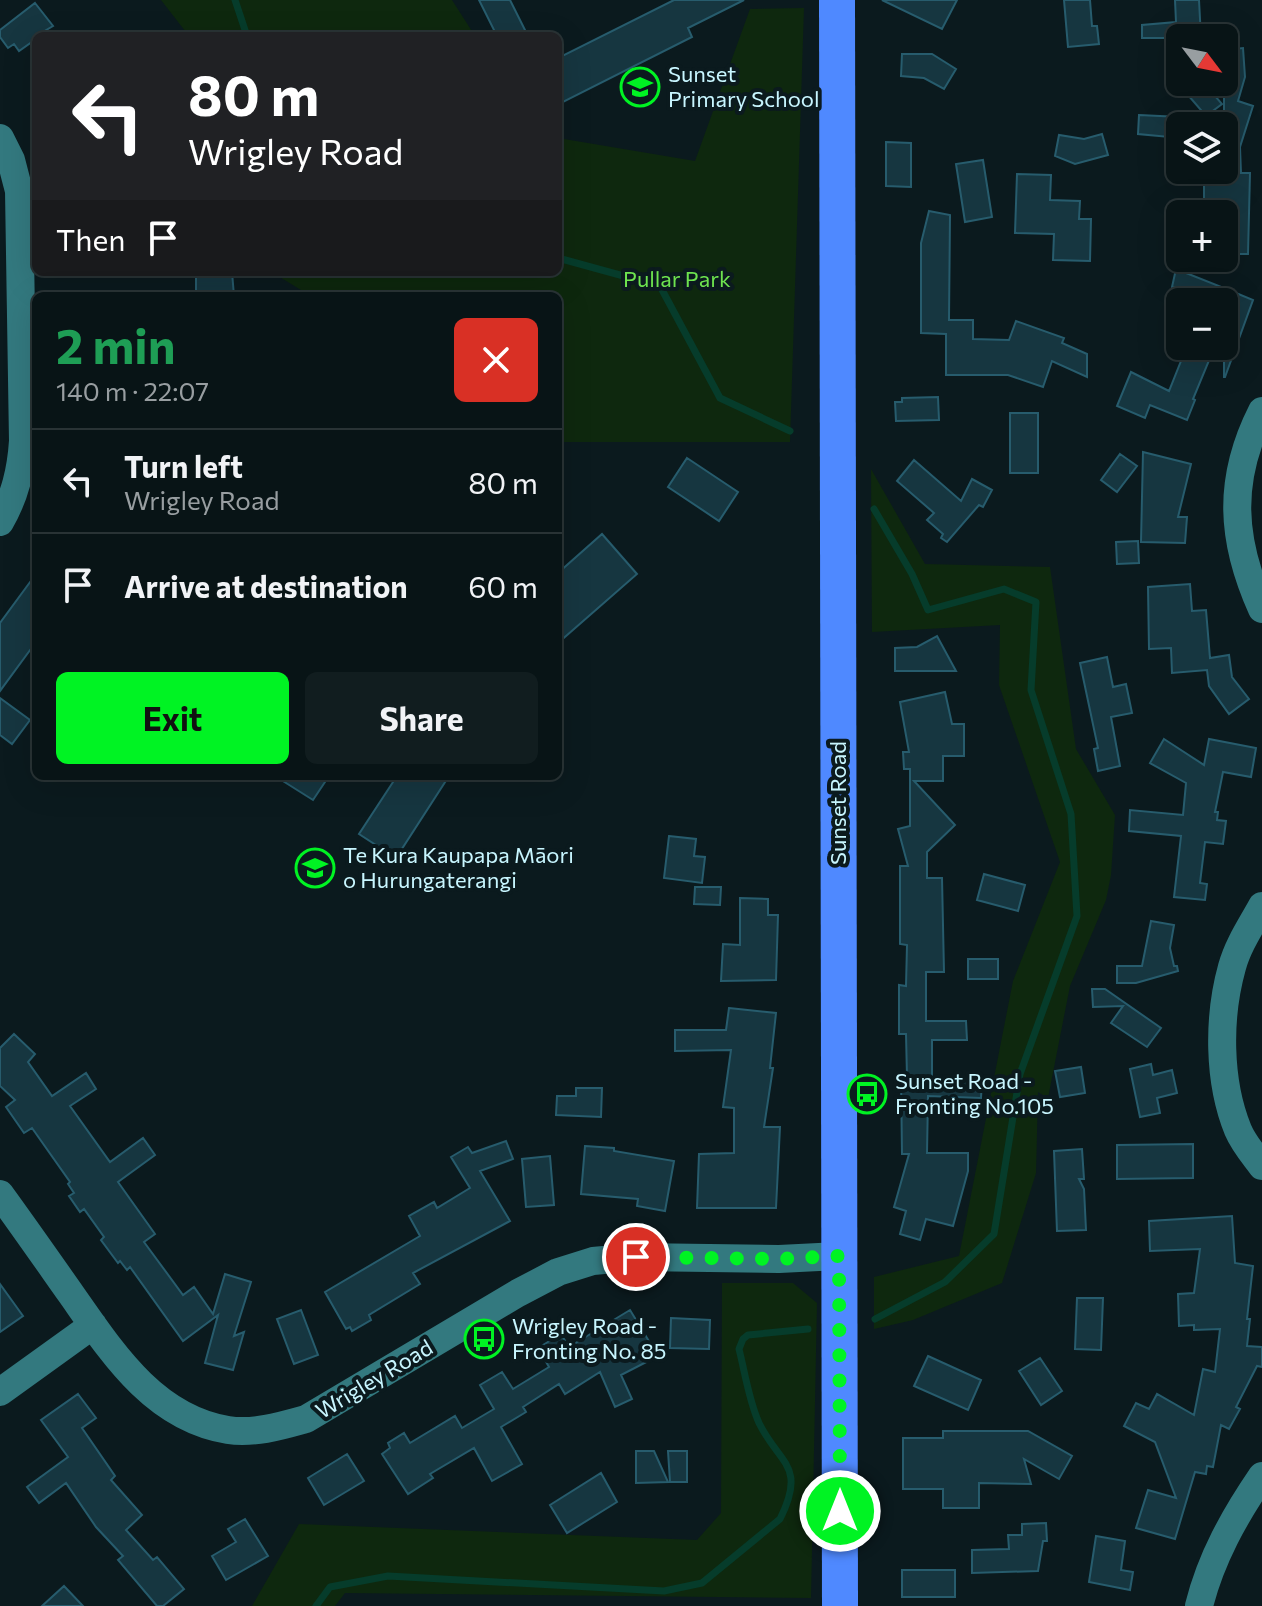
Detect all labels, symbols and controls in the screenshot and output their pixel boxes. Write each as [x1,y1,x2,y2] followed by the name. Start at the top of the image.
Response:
[1166,24,1238,96] north arrow
[1166,24,1238,360] map controls
[188,59,319,128] text: 80 m
[668,60,820,112] place label: Sunset Primary School
[56,64,160,168] icon: left
[619,66,661,108] school or university icon: Sunset Primary School
[1166,112,1238,184] button: layers
[188,128,403,172] text: Wrigley Road
[1166,200,1238,272] button: +
[141,216,185,260] icon: arrive
[56,220,125,257] text: Then
[623,265,731,292] park label: Pullar Park
[1166,288,1238,360] button: −
[56,315,176,374] text: 2 min
[454,318,538,402] button: close
[56,375,209,406] text: 140 m · 22:07
[124,447,243,484] text: Turn left
[56,459,100,503] icon: left
[468,463,538,500] text: 80 m
[124,484,280,515] text: Wrigley Road
[56,563,100,607] icon: arrive
[124,567,408,604] text: Arrive at destination
[468,567,538,604] text: 60 m
[56,672,289,764] button: Exit
[305,672,538,764] button: Share
[824,741,851,865] street label: Sunset Road
[343,841,574,893] place label: Te Kura Kaupapa Māori o Hurungaterangi
[294,847,336,889] school or university icon: Te Kura Kaupapa Māori o Hurungaterangi
[895,1067,1054,1119] place label: Sunset Road - Fronting No.105
[846,1073,888,1115] bus stop icon: Sunset Road - Fronting No.105
[602,1223,670,1291] pin
[614,1235,658,1279] icon: arrive
[512,1312,666,1364] place label: Wrigley Road - Fronting No. 85
[463,1318,505,1360] bus stop icon: Wrigley Road - Fronting No. 85
[310,1333,437,1424] street label: Wrigley Road
[798,1469,882,1553] position arrow

